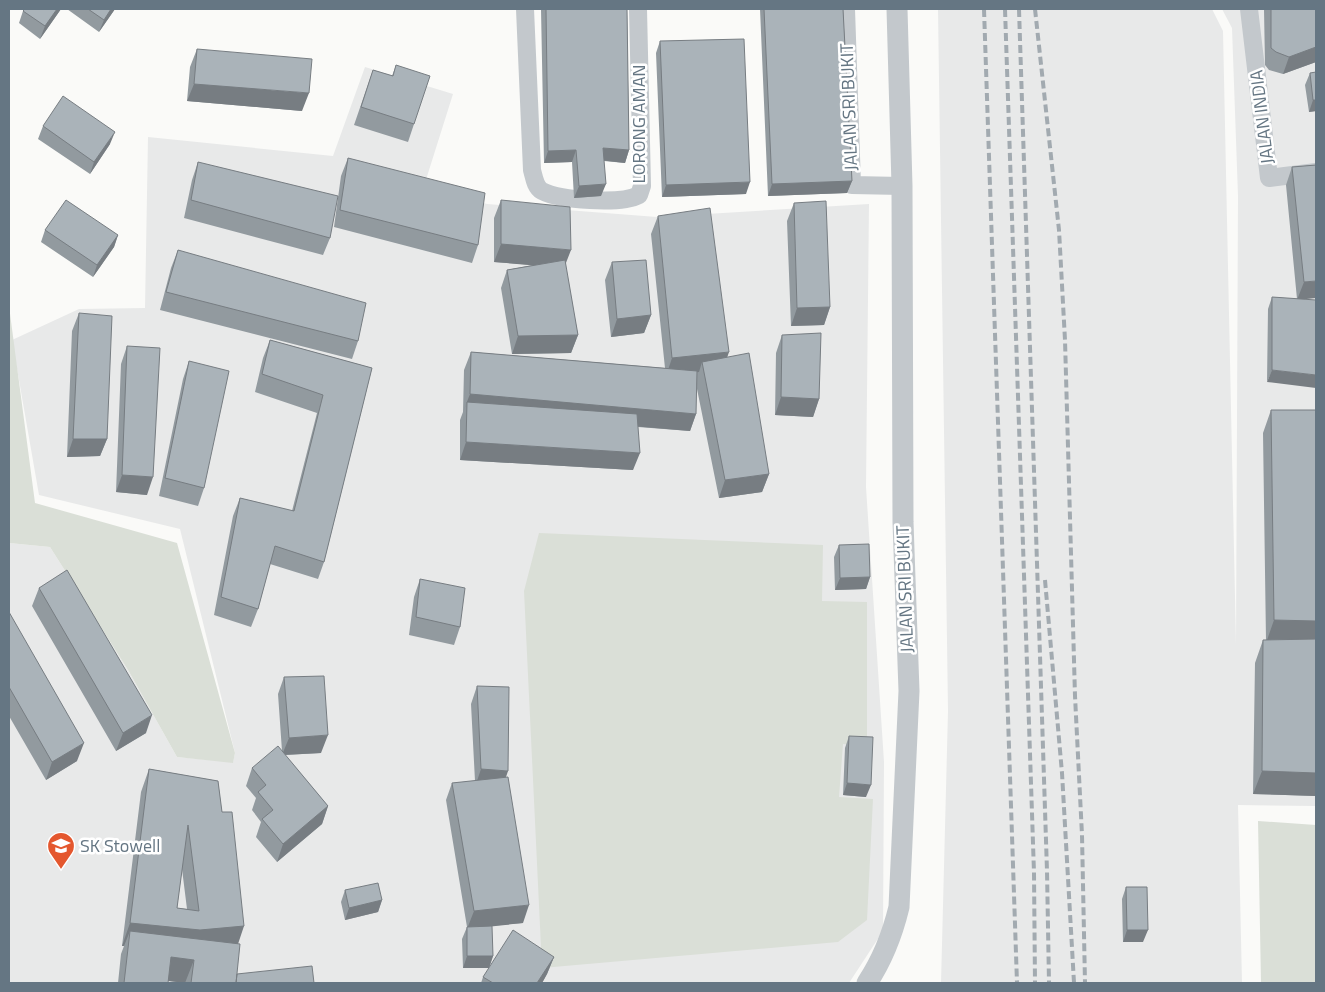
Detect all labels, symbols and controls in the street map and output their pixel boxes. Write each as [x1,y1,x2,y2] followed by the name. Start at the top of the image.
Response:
[833,42,864,171] street label: JALAN SRI BUKIT
[625,64,652,184] street label: LORONG AMAN
[1242,68,1281,166] street label: JALAN INDIA
[889,524,920,653] street label: JALAN SRI BUKIT
[46,831,76,870] school or university icon: SK Stowell
[80,832,160,859] place label: SK Stowell

